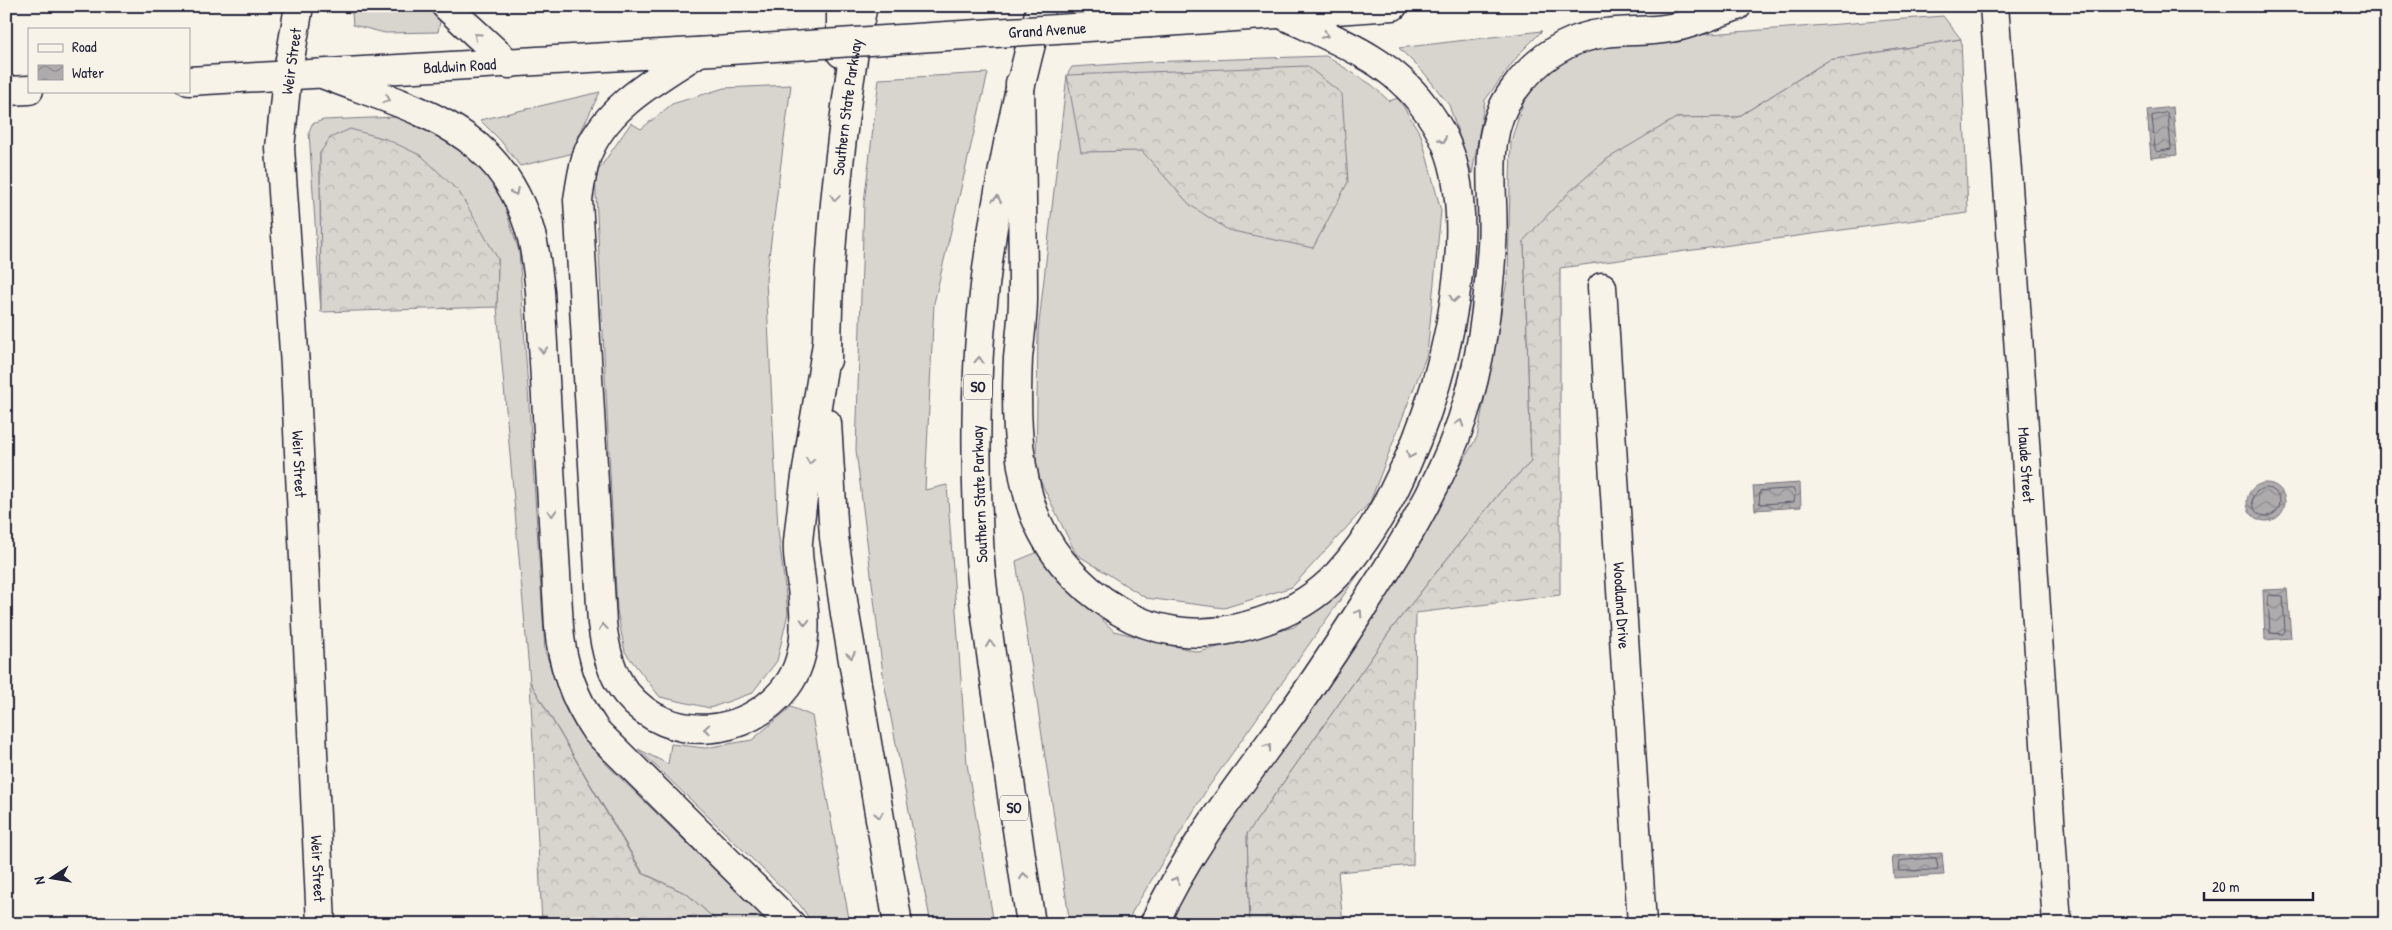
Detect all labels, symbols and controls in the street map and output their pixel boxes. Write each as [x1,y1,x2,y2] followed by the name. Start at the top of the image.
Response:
[1008,16,1088,43] street label: Grand Avenue
[275,26,307,96] street label: Weir Street
[28,28,190,92] legend
[1320,29,1329,39] one-way arrow
[473,32,482,41] one-way arrow
[72,36,97,57] text: Road
[827,37,867,177] street label: Southern State Parkway
[422,52,497,79] street label: Baldwin Road
[72,62,104,83] text: Water
[382,93,391,104] one-way arrow
[1437,135,1447,144] one-way arrow
[509,187,519,196] one-way arrow
[830,194,841,202] one-way arrow
[992,194,1002,203] one-way arrow
[1449,295,1459,304] one-way arrow
[538,347,549,355] one-way arrow
[974,356,985,364] one-way arrow
[964,374,992,400] road number: SO
[1454,420,1464,428] one-way arrow
[966,425,992,563] street label: Southern State Parkway
[2013,426,2040,504] street label: Maude Street
[287,430,312,498] street label: Weir Street
[1406,450,1416,459] one-way arrow
[805,456,815,465] one-way arrow
[547,509,558,517] one-way arrow
[1608,561,1636,650] street label: Woodland Drive
[1353,609,1363,618] one-way arrow
[800,618,810,626] one-way arrow
[598,623,609,631] one-way arrow
[985,640,996,648] one-way arrow
[845,651,856,659] one-way arrow
[702,723,710,734] one-way arrow
[1262,744,1270,753] one-way arrow
[1000,796,1028,820] road number: SO
[873,811,883,819] one-way arrow
[306,835,331,903] street label: Weir Street
[28,852,78,902] north arrow
[2204,870,2313,902] scale bar
[1019,871,1030,879] one-way arrow
[29,875,49,886] text: N
[2212,876,2239,897] text: 20 m
[1169,877,1179,886] one-way arrow

